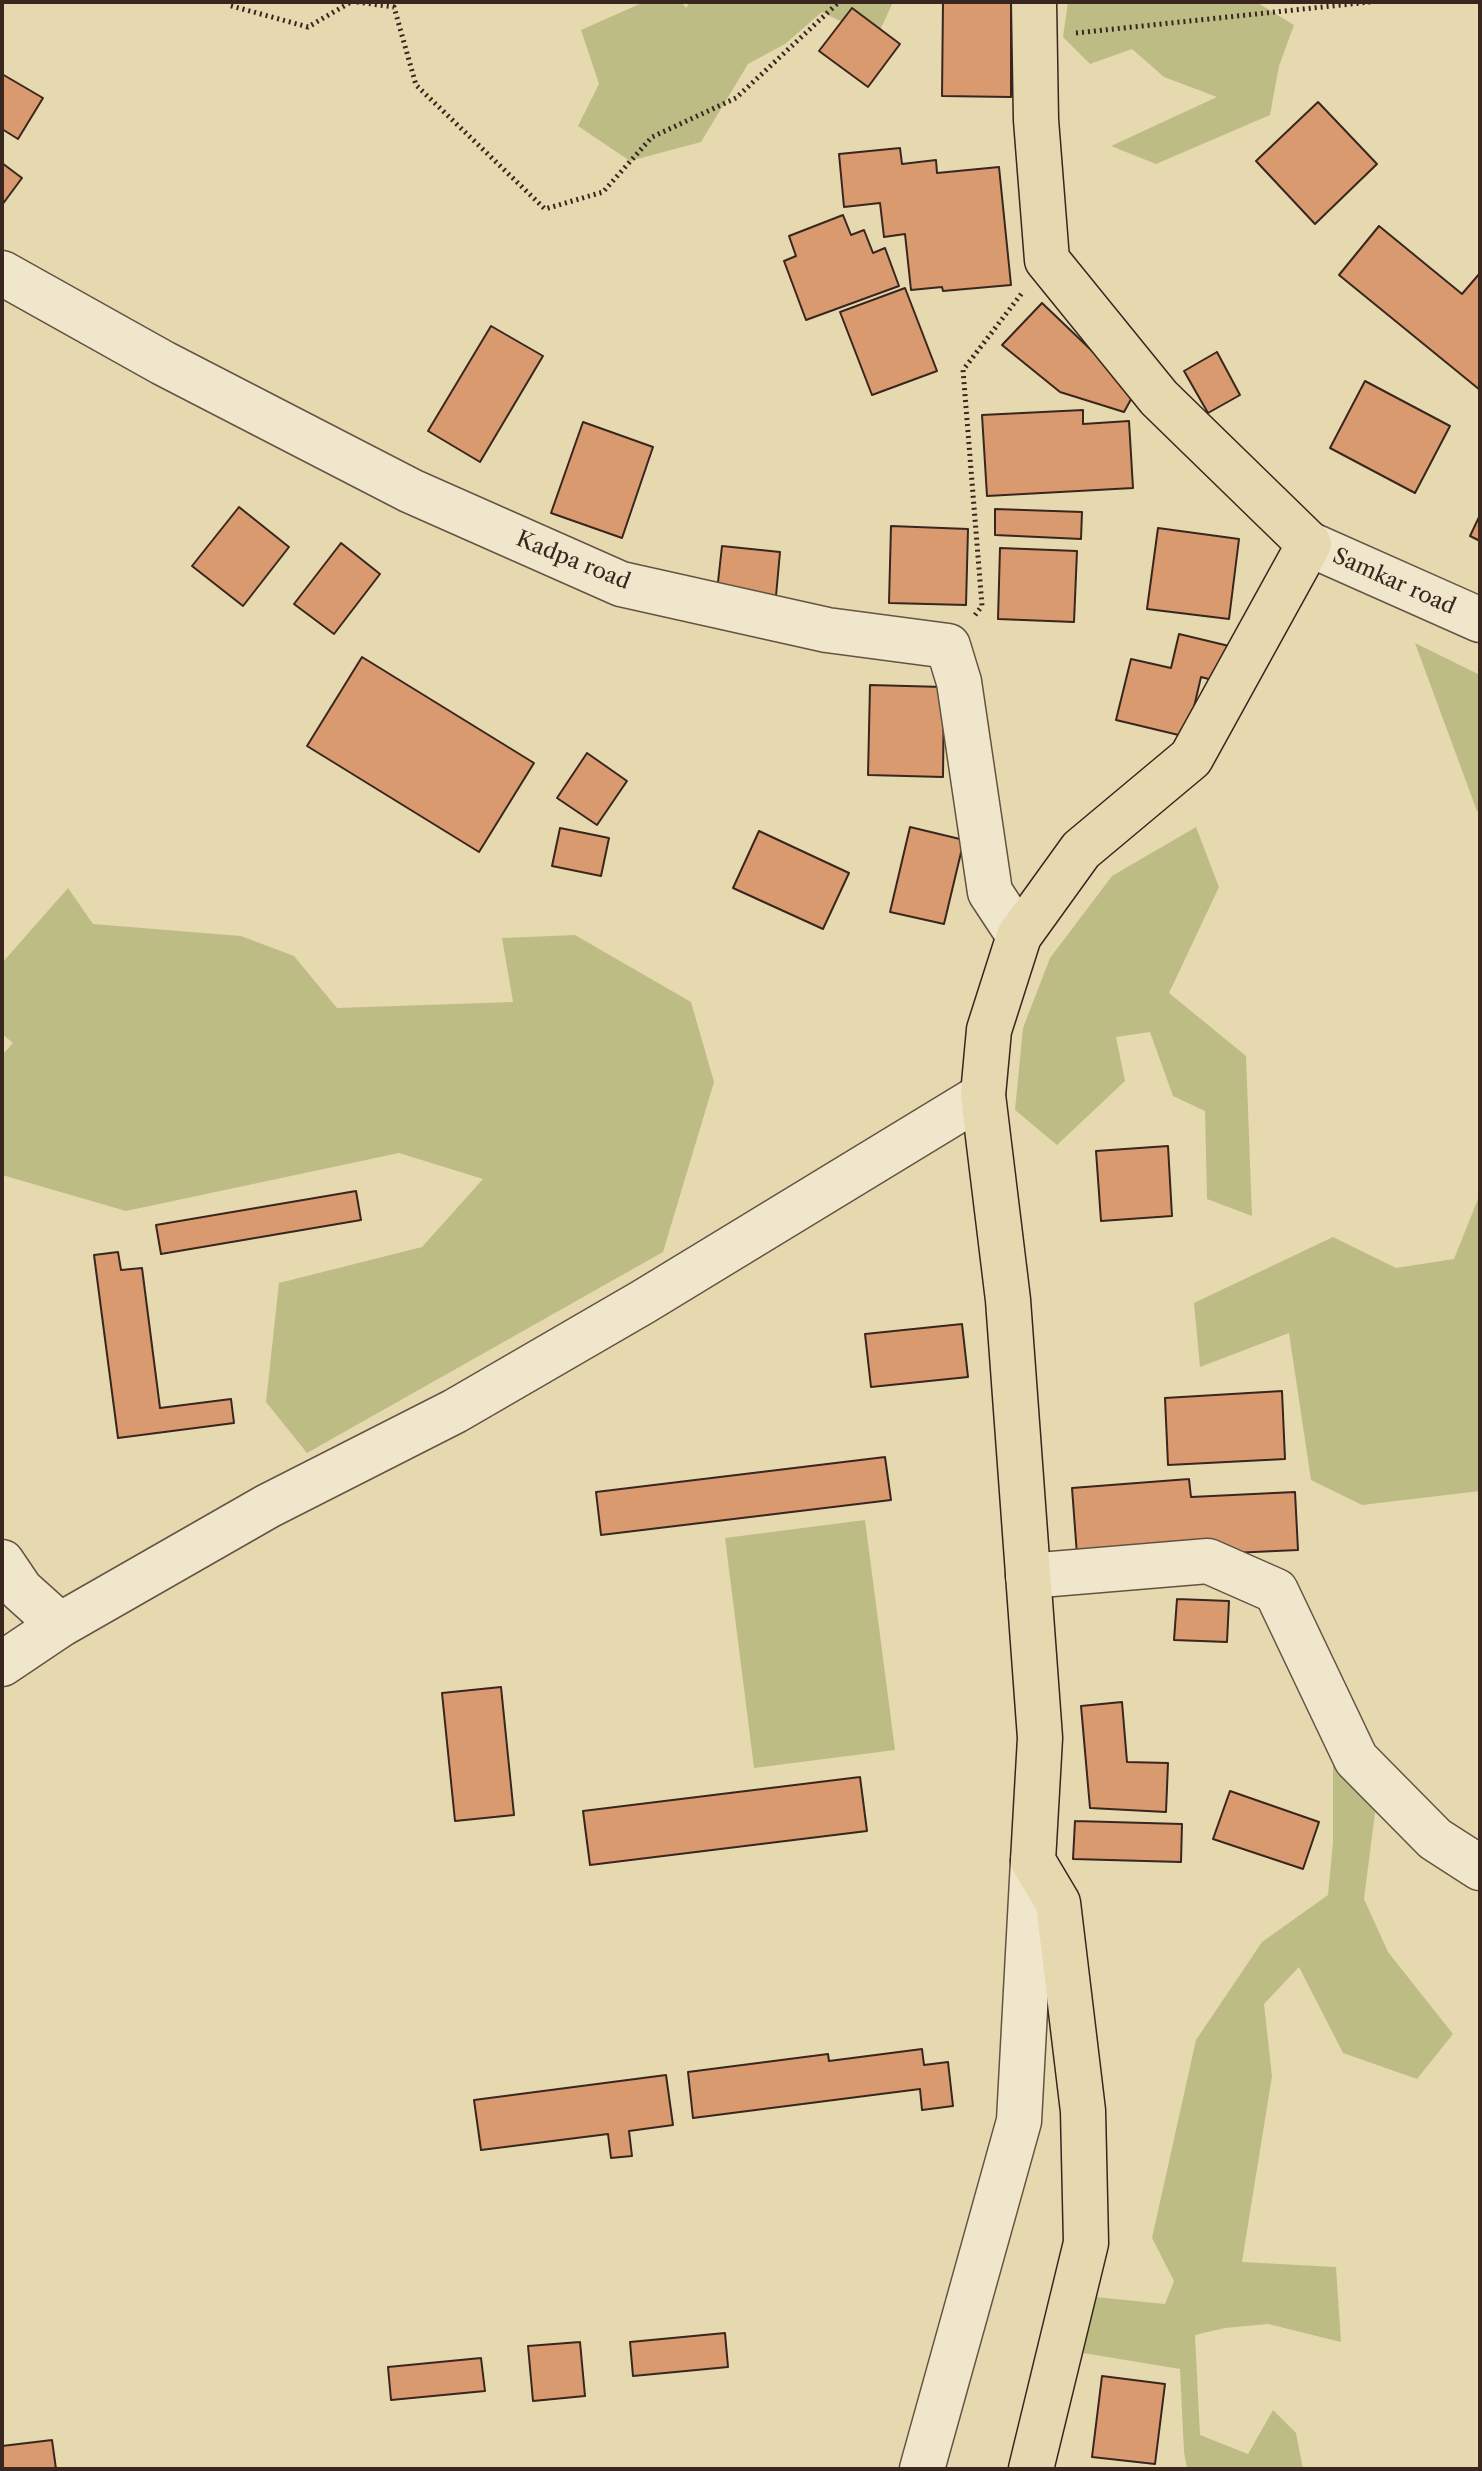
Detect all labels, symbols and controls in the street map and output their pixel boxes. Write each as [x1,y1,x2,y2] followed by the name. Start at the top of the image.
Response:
[512,526,634,596] street label: Kadpa road
[1329,543,1459,621] street label: Samkar road

